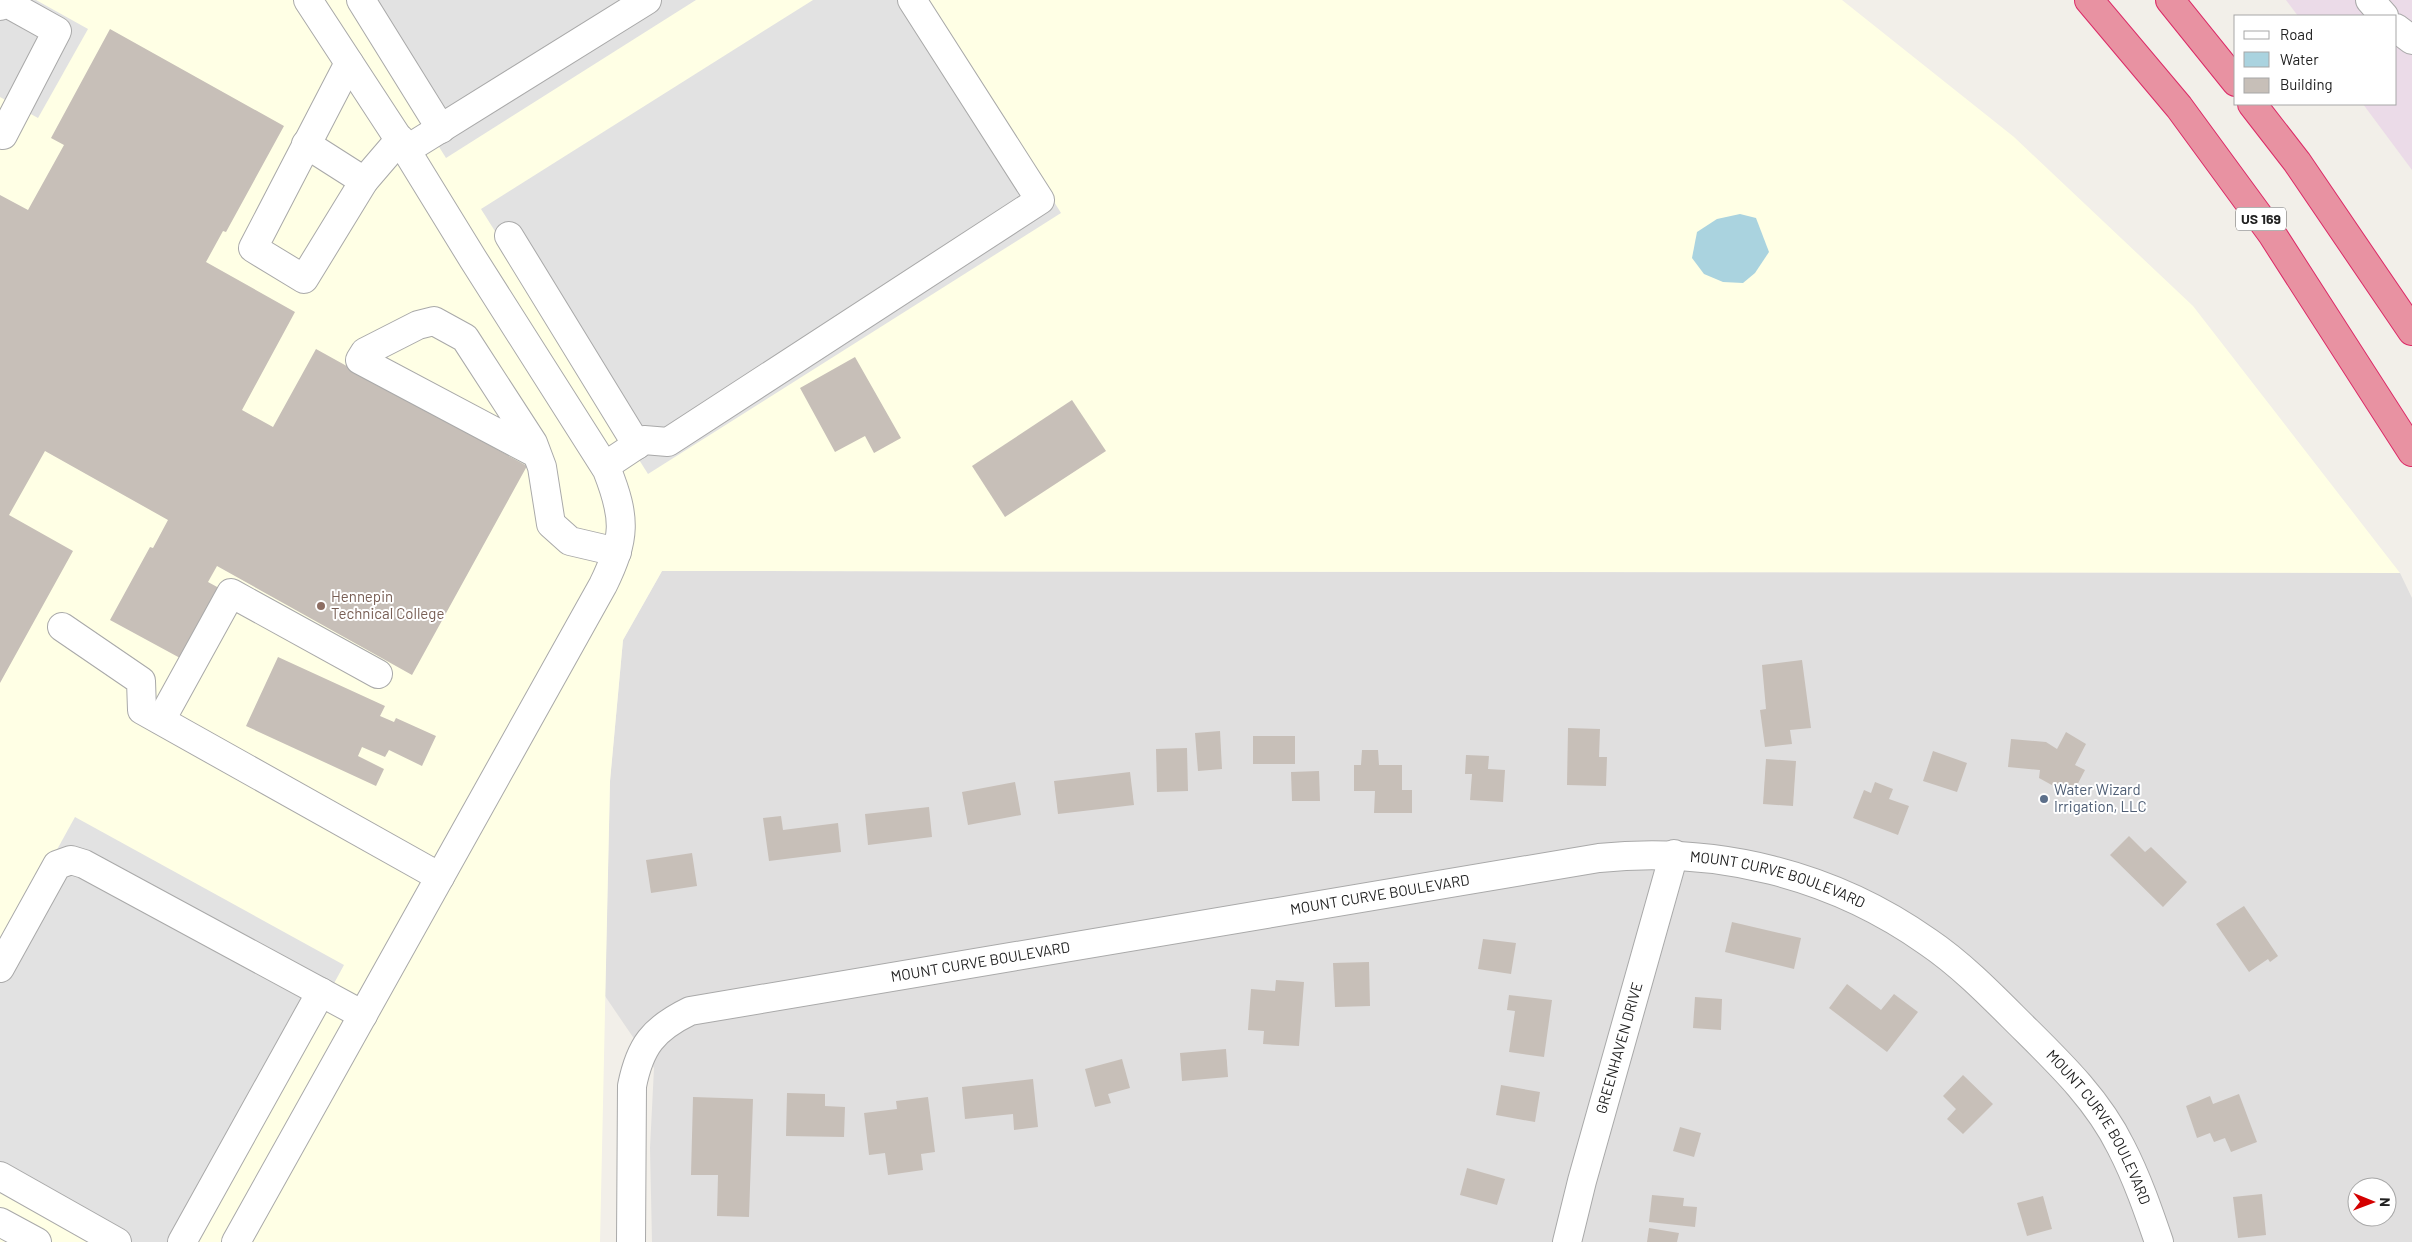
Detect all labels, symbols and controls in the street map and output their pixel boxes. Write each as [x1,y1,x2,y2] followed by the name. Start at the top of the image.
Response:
[2234,15,2397,105] legend
[2280,25,2313,43] text: Road
[2280,50,2319,68] text: Water
[2280,75,2333,93] text: Building
[2236,208,2286,230] road number: US 169
[331,587,444,622] place label: Hennepin Technical College
[315,600,327,612] marker: Hennepin Technical College
[2054,780,2147,815] place label: Water Wizard Irrigation, LLC
[2038,793,2050,805] marker: Water Wizard Irrigation, LLC
[1689,847,1868,911] street label: MOUNT CURVE BOULEVARD
[1289,870,1471,918] street label: MOUNT CURVE BOULEVARD
[889,937,1071,985] street label: MOUNT CURVE BOULEVARD
[1591,980,1646,1116] street label: GREENHAVEN DRIVE
[2043,1046,2155,1207] street label: MOUNT CURVE BOULEVARD
[2347,1177,2397,1227] north arrow
[2377,1197,2394,1207] text: N

